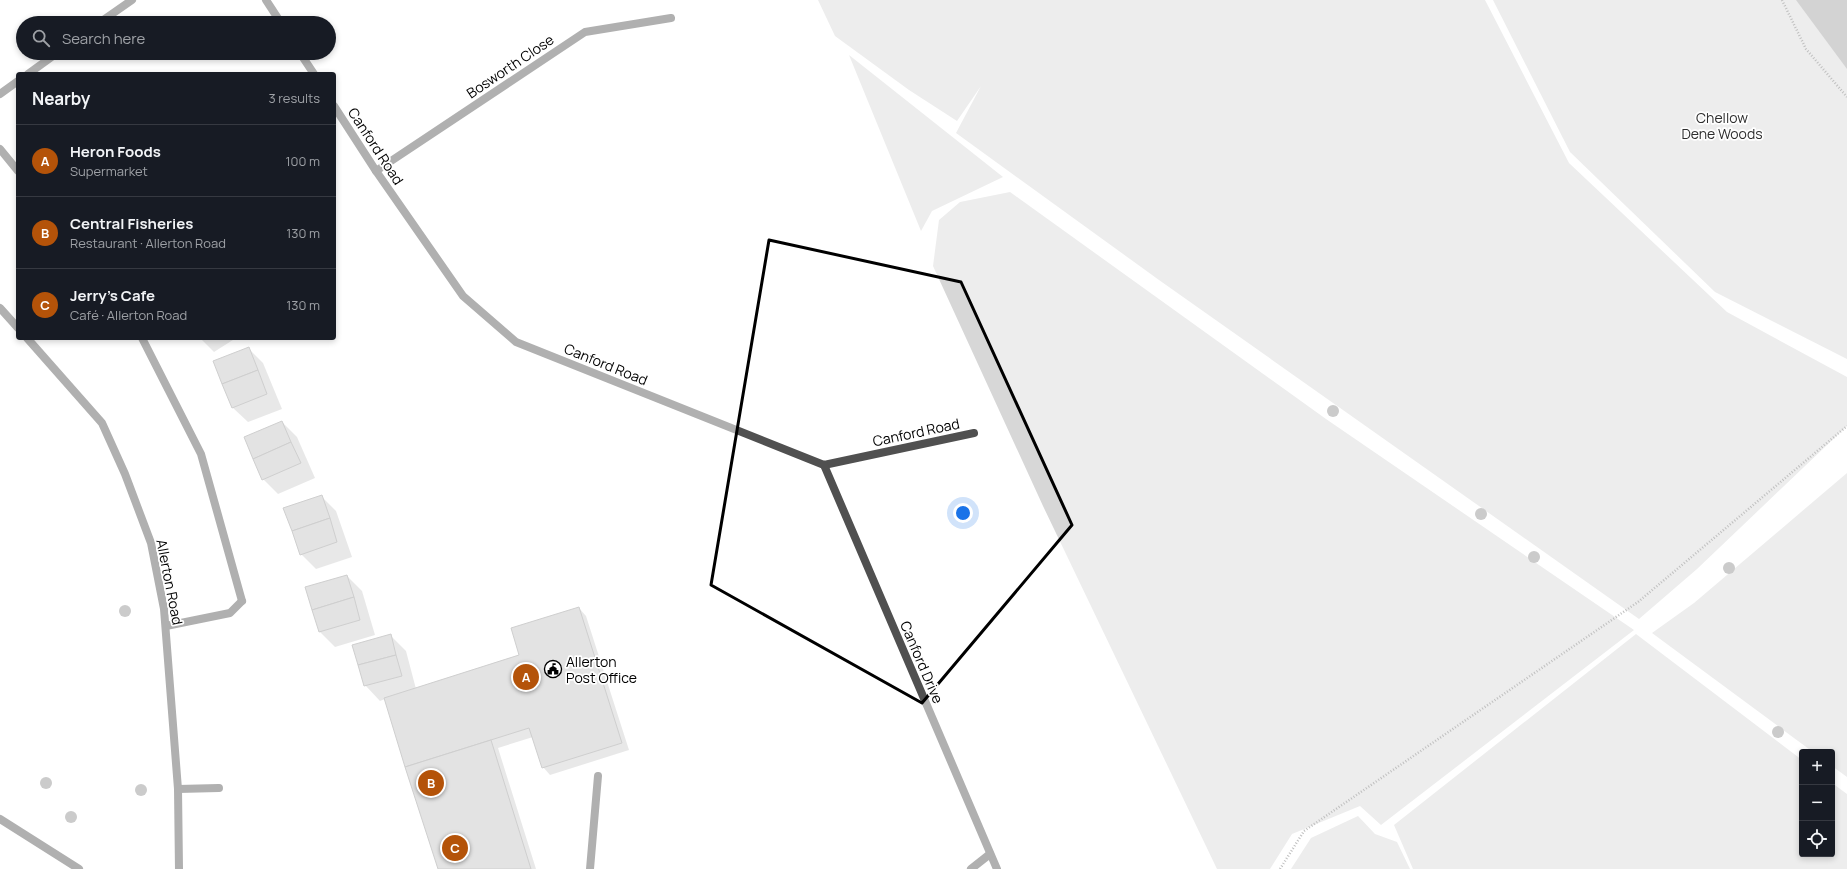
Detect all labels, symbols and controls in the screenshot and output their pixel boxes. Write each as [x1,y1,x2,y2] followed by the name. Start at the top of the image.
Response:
[16,16,336,60] search box
[30,27,52,49] icon: search
[62,28,145,49] text: Search here
[463,30,557,102] street label: Bosworth Close
[32,87,90,110] text: Nearby
[268,89,320,107] text: 3 results
[344,104,408,188] street label: Canford Road
[1681,108,1763,143] park label: Chellow Dene Woods
[70,141,161,162] text: Heron Foods
[41,152,49,170] text: A
[285,152,320,170] text: 100 m
[70,162,148,180] text: Supermarket
[70,213,193,234] text: Central Fisheries
[41,224,49,242] text: B
[286,224,320,242] text: 130 m
[70,234,226,252] text: Restaurant · Allerton Road
[70,285,155,306] text: Jerry's Cafe
[40,296,50,314] text: C
[286,296,320,314] text: 130 m
[70,306,187,324] text: Café · Allerton Road
[562,339,650,389] street label: Canford Road
[871,414,961,450] street label: Canford Road
[953,503,973,523] your location
[152,538,188,626] street label: Allerton Road
[896,618,948,706] street label: Canford Drive
[566,652,637,687] place label: Allerton Post Office
[543,659,563,679] public building icon: Allerton Post Office
[513,662,539,692] pin: A
[1799,749,1835,857] map controls
[1799,749,1835,785] button: +
[418,768,444,798] pin: B
[1799,785,1835,821] button: −
[1799,821,1835,857] button: locate
[442,833,468,863] pin: C

